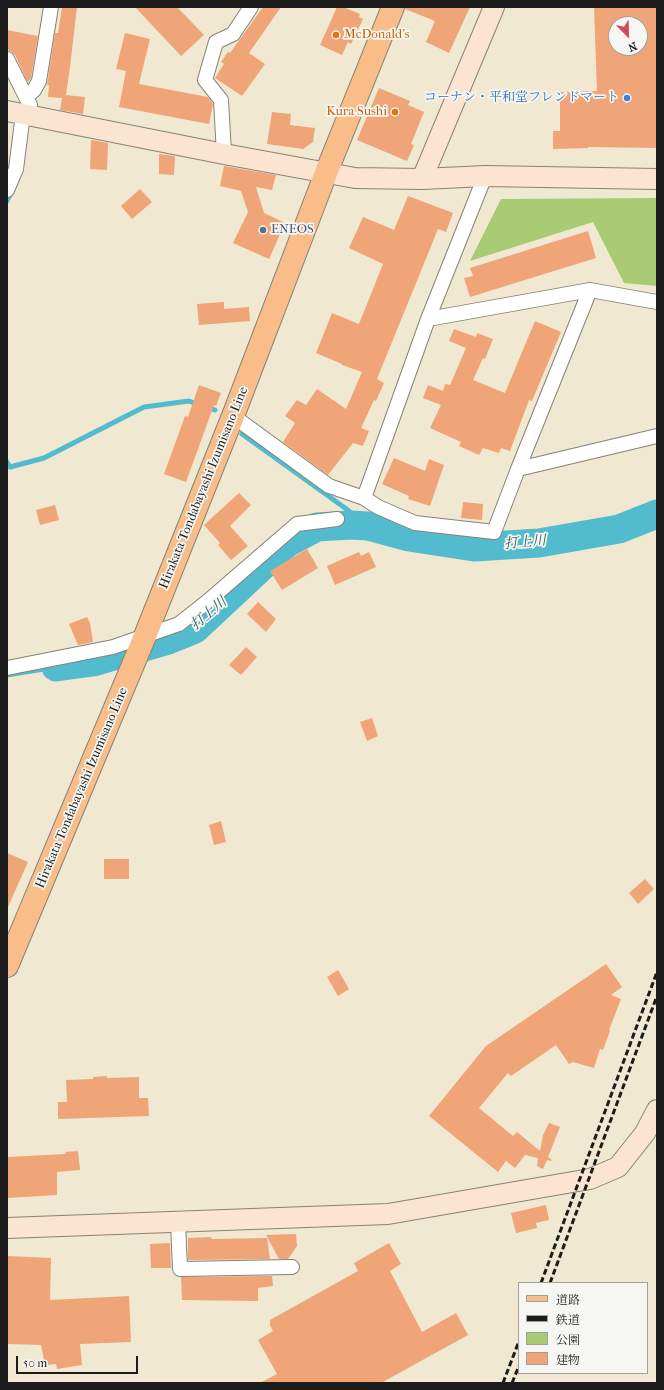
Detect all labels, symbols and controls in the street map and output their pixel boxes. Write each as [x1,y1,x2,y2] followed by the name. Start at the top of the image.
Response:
[608,16,648,56] north arrow
[344,27,409,43] place label: McDonald's
[331,30,341,40] marker: McDonald's
[626,39,639,54] text: N
[424,90,619,106] place label: コーナン・平和堂フレンドマート
[622,93,632,103] marker: コーナン・平和堂フレンドマート
[326,104,387,120] place label: Kura Sushi
[390,107,400,117] marker: Kura Sushi
[271,222,314,238] place label: ENEOS
[258,225,268,235] marker: ENEOS
[156,385,252,591] street label: Hirakata Tondabayashi Izumisano Line
[503,533,547,553] water label: 打上川
[188,594,230,634] water label: 打上川
[33,685,131,891] street label: Hirakata Tondabayashi Izumisano Line
[518,1282,648,1374] legend
[556,1293,580,1307] text: 道路
[556,1313,580,1327] text: 鉄道
[556,1333,580,1347] text: 公園
[18,1348,140,1374] scale bar
[556,1353,580,1367] text: 建物
[23,1356,47,1370] text: 50 m

